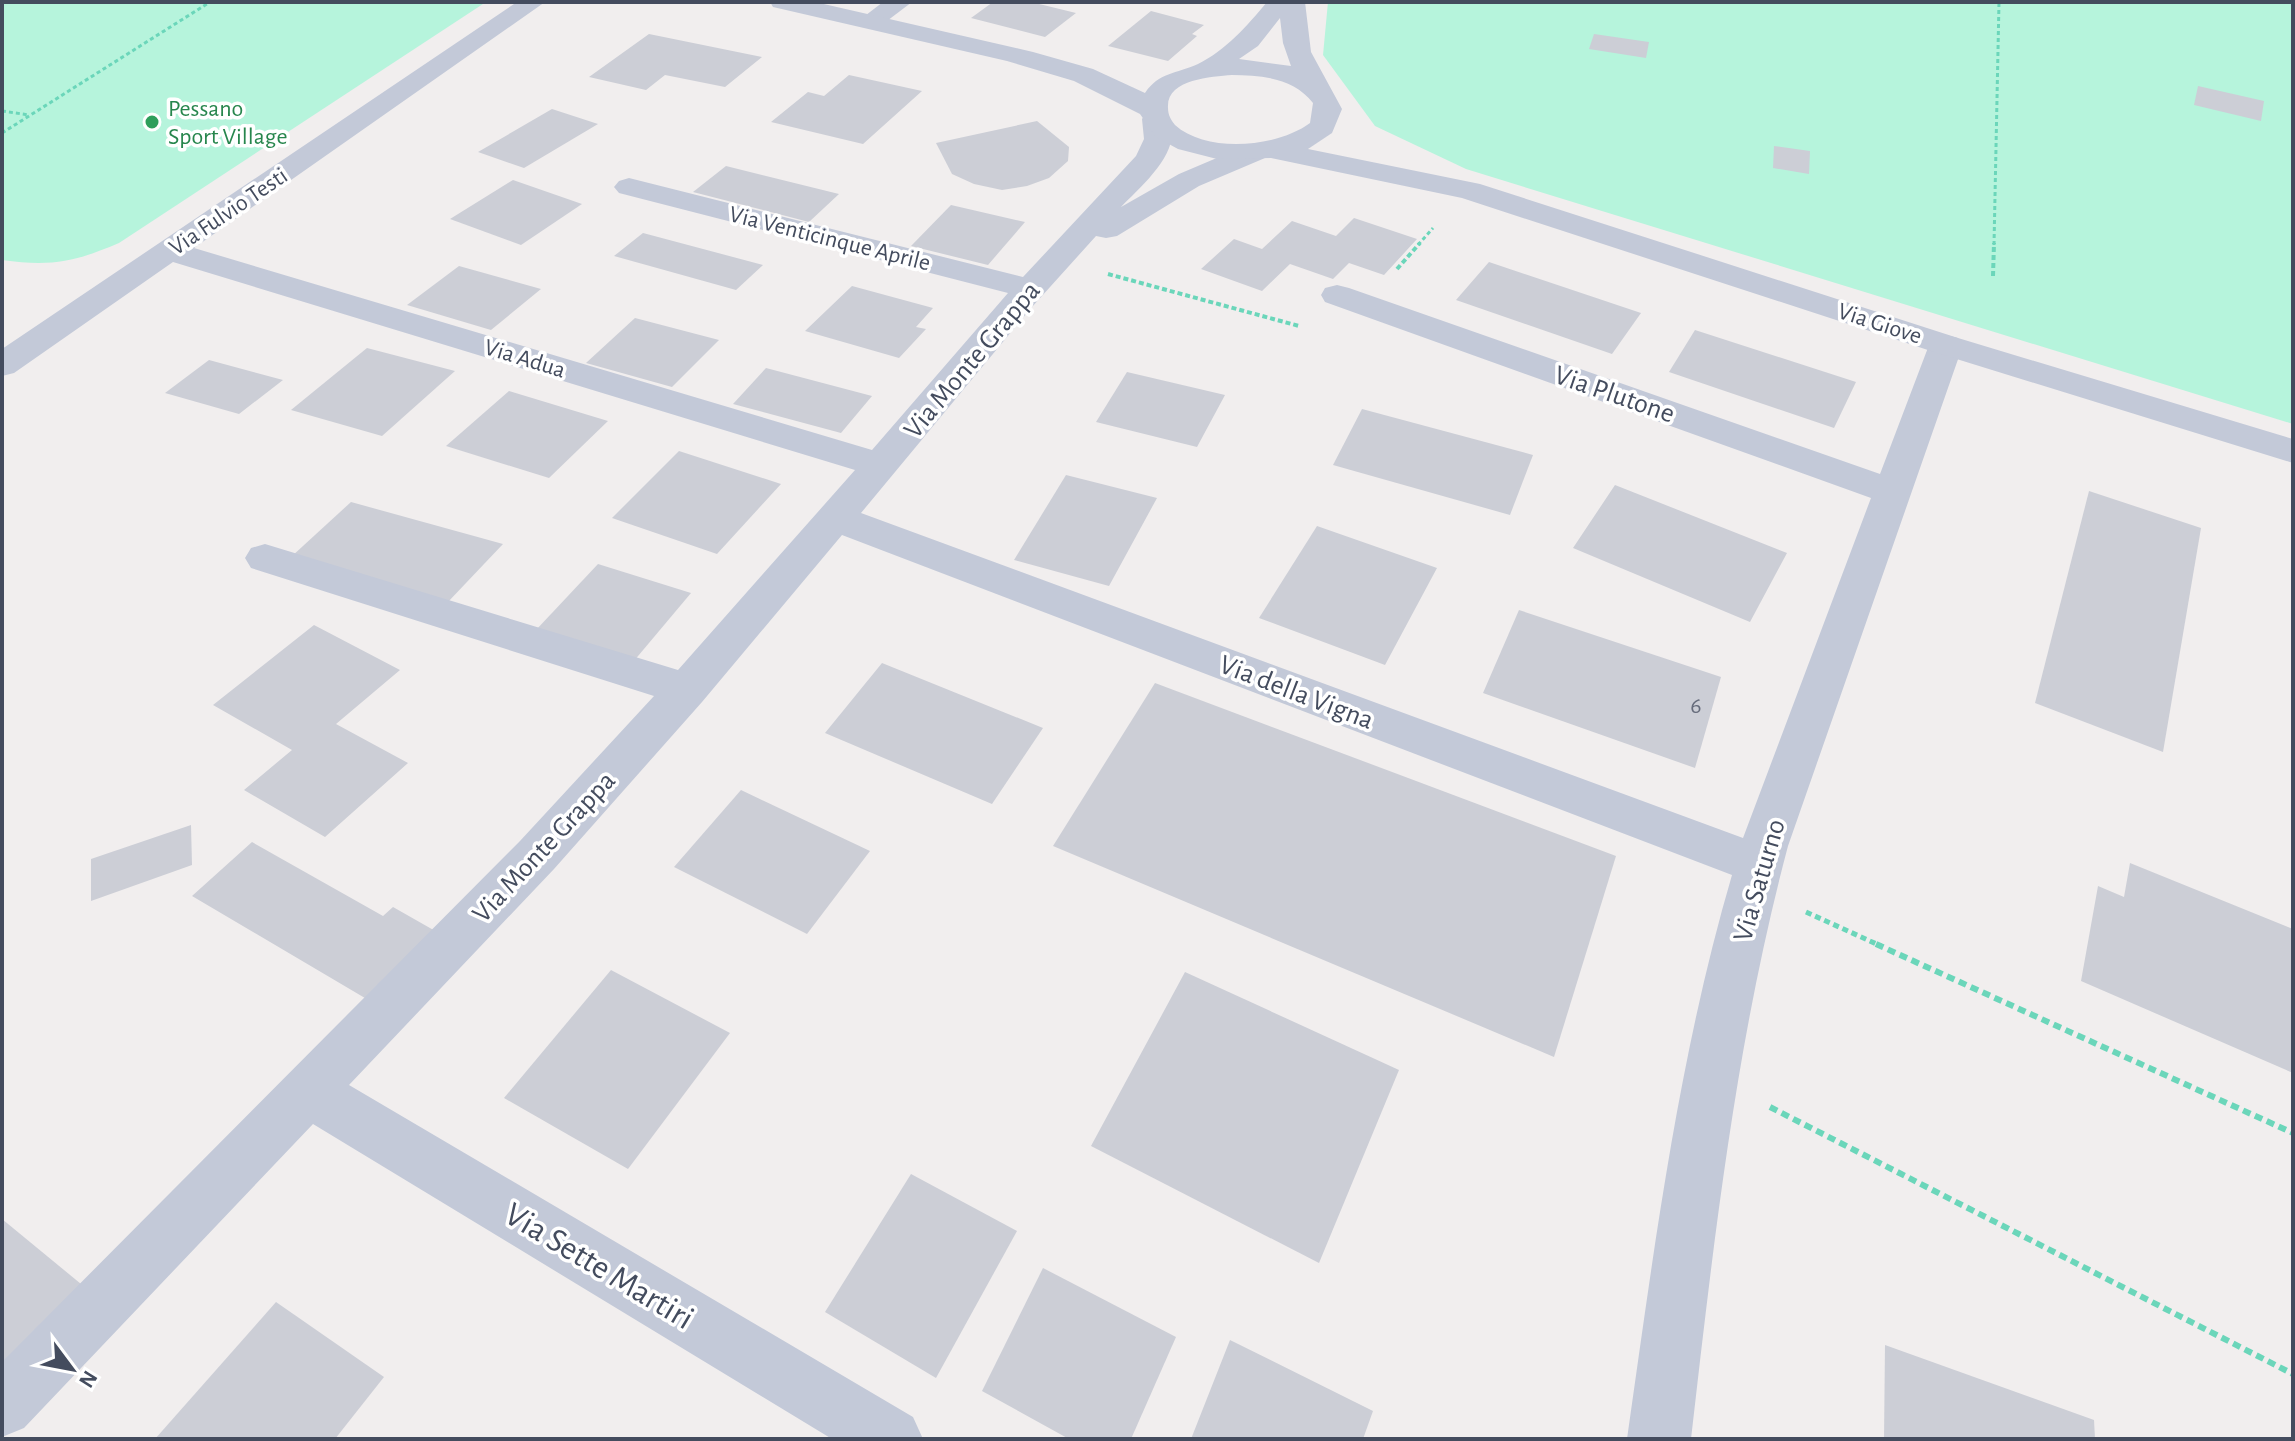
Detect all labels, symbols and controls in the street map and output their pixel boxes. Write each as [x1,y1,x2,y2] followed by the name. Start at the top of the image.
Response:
[168,97,288,149] place label: Pessano Sport Village
[143,113,161,131] marker: Pessano Sport Village
[165,164,292,260] street label: Via Fulvio Testi
[727,202,933,276] street label: Via Venticinque Aprile
[899,277,1046,444] street label: Via Monte Grappa
[1835,299,1925,349] street label: Via Giove
[481,335,568,383] street label: Via Adua
[1551,361,1678,429] street label: Via Plutone
[1215,651,1377,735] street label: Via della Vigna
[1690,694,1702,718] house number: 6
[468,766,621,928] street label: Via Monte Grappa
[1729,816,1791,945] street label: Via Saturno
[499,1197,699,1336] street label: Via Sette Martiri
[32,1329,112,1409] north arrow
[75,1367,101,1391] text: N

